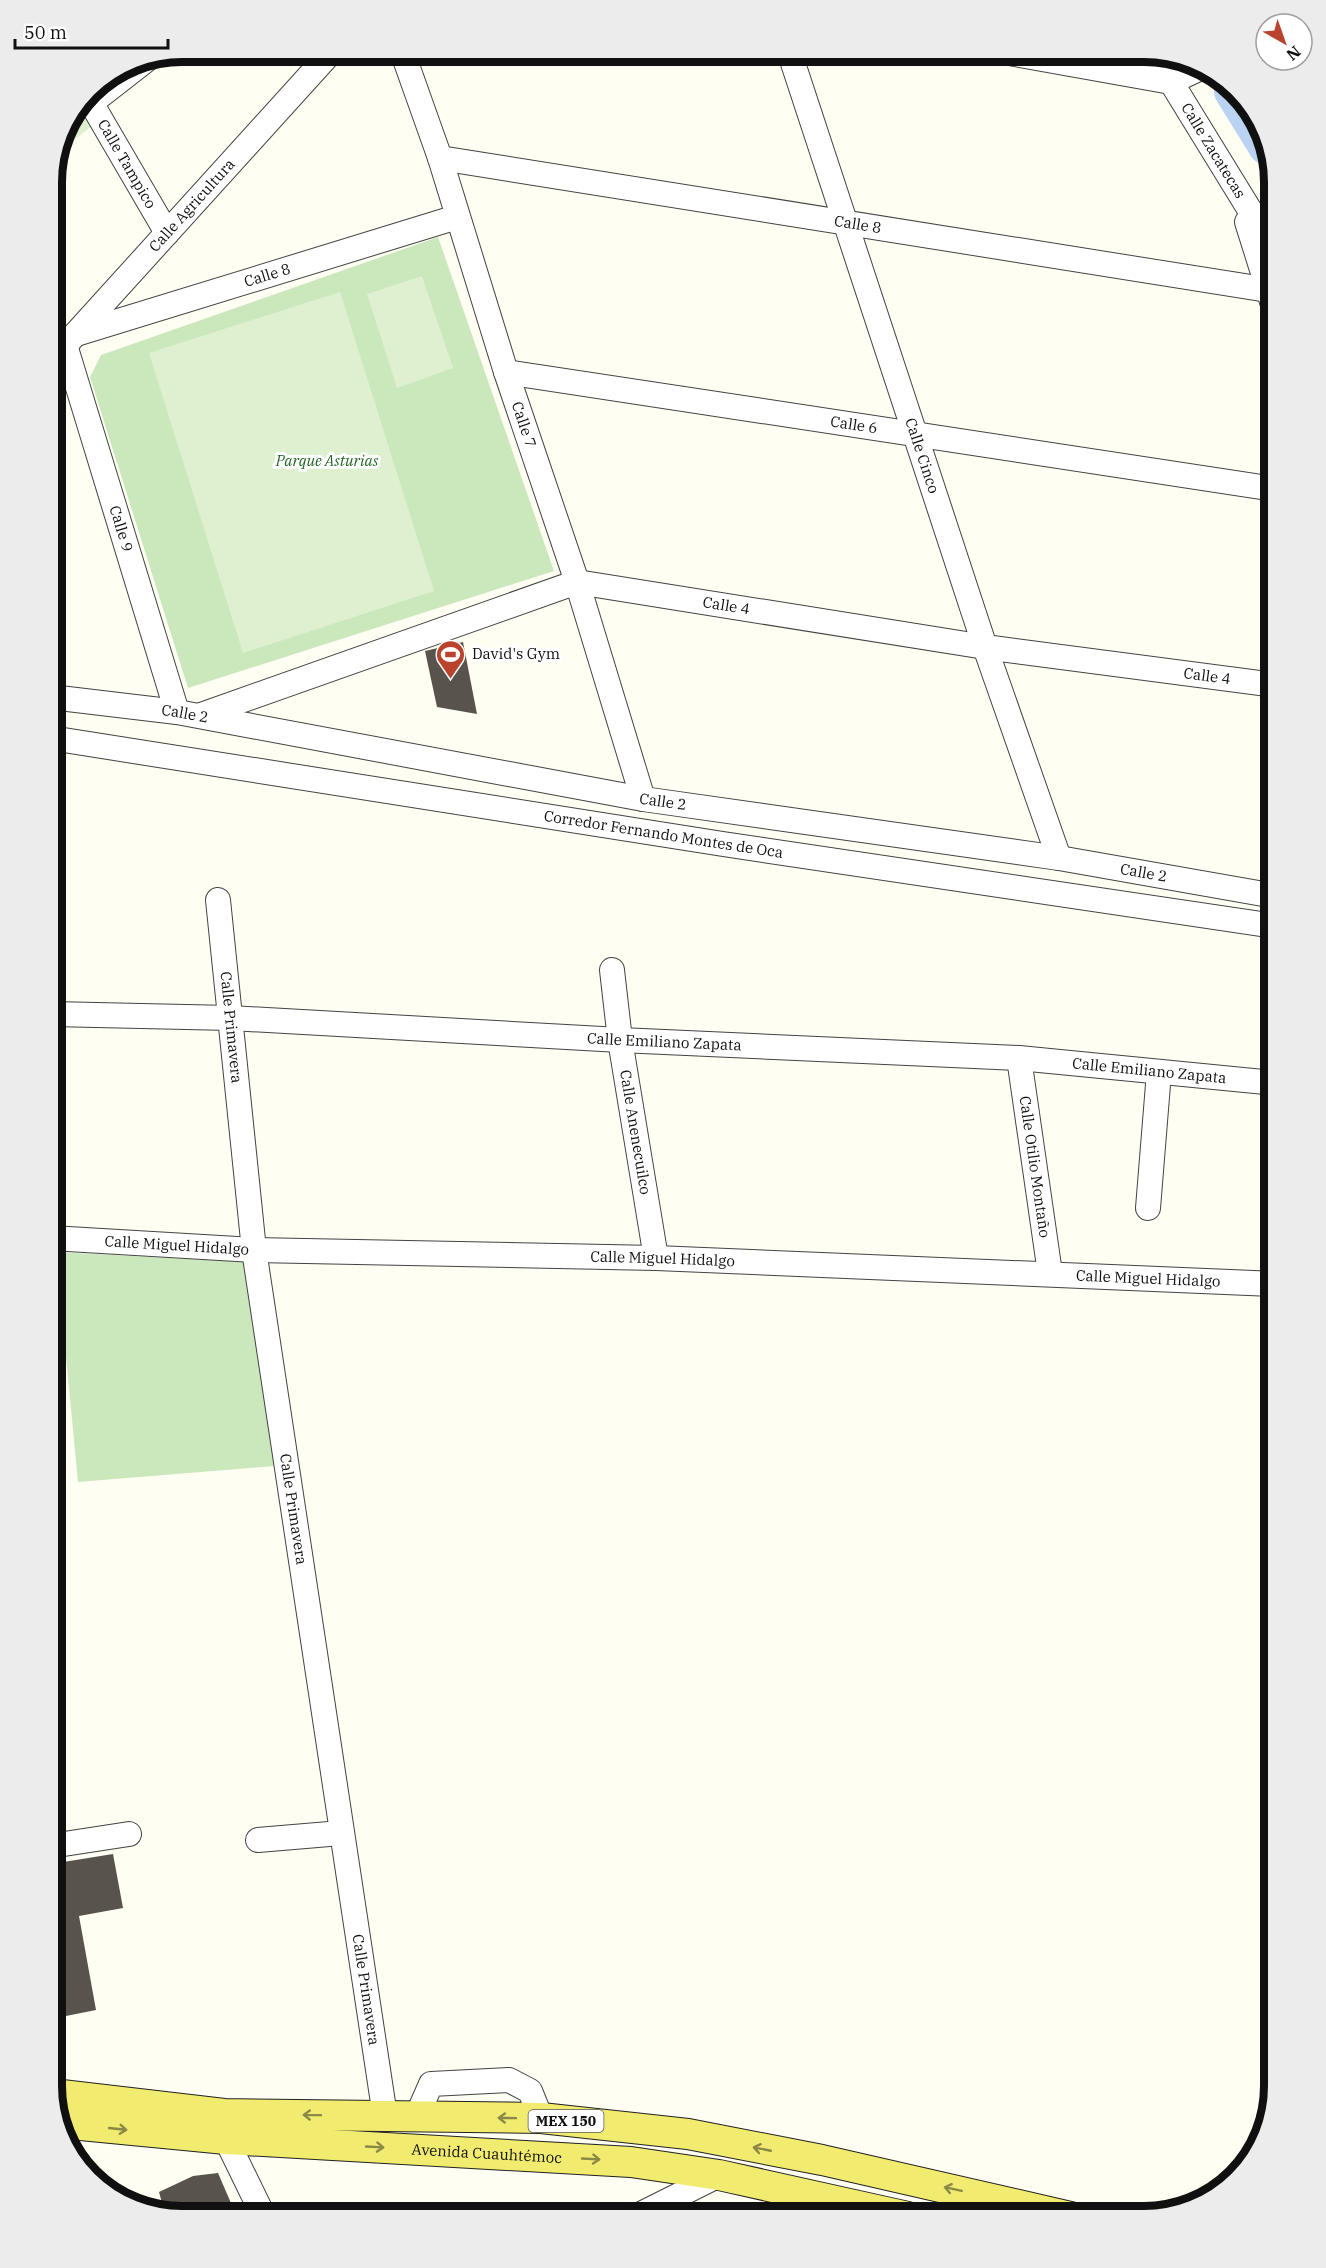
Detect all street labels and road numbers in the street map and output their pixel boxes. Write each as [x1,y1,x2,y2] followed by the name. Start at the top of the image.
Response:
[1177,99,1250,202] street label: Calle Zacatecas
[94,116,161,212] street label: Calle Tampico
[145,155,239,256] street label: Calle Agricultura
[833,211,883,237] street label: Calle 8
[242,259,292,291] street label: Calle 8
[508,399,541,450] street label: Calle 7
[829,411,879,437] street label: Calle 6
[901,415,944,496] street label: Calle Cinco
[106,503,138,554] street label: Calle 9
[701,592,751,618] street label: Calle 4
[1182,663,1232,688] street label: Calle 4
[160,700,210,727] street label: Calle 2
[638,789,688,814] street label: Calle 2
[543,806,784,862] street label: Corredor Fernando Montes de Oca
[1119,859,1169,886] street label: Calle 2
[216,971,247,1084] street label: Calle Primavera
[587,1028,742,1054] street label: Calle Emiliano Zapata
[1071,1053,1227,1087] street label: Calle Emiliano Zapata
[616,1068,655,1196] street label: Calle Anenecuilco
[1016,1095,1055,1239] street label: Calle Otilio Montaño
[104,1231,250,1259] street label: Calle Miguel Hidalgo
[590,1247,735,1270] street label: Calle Miguel Hidalgo
[1075,1266,1221,1291] street label: Calle Miguel Hidalgo
[276,1452,311,1566] street label: Calle Primavera
[349,1933,384,2046] street label: Calle Primavera
[528,2110,604,2132] road number: MEX 150
[411,2140,563,2167] street label: Avenida Cuauhtémoc

